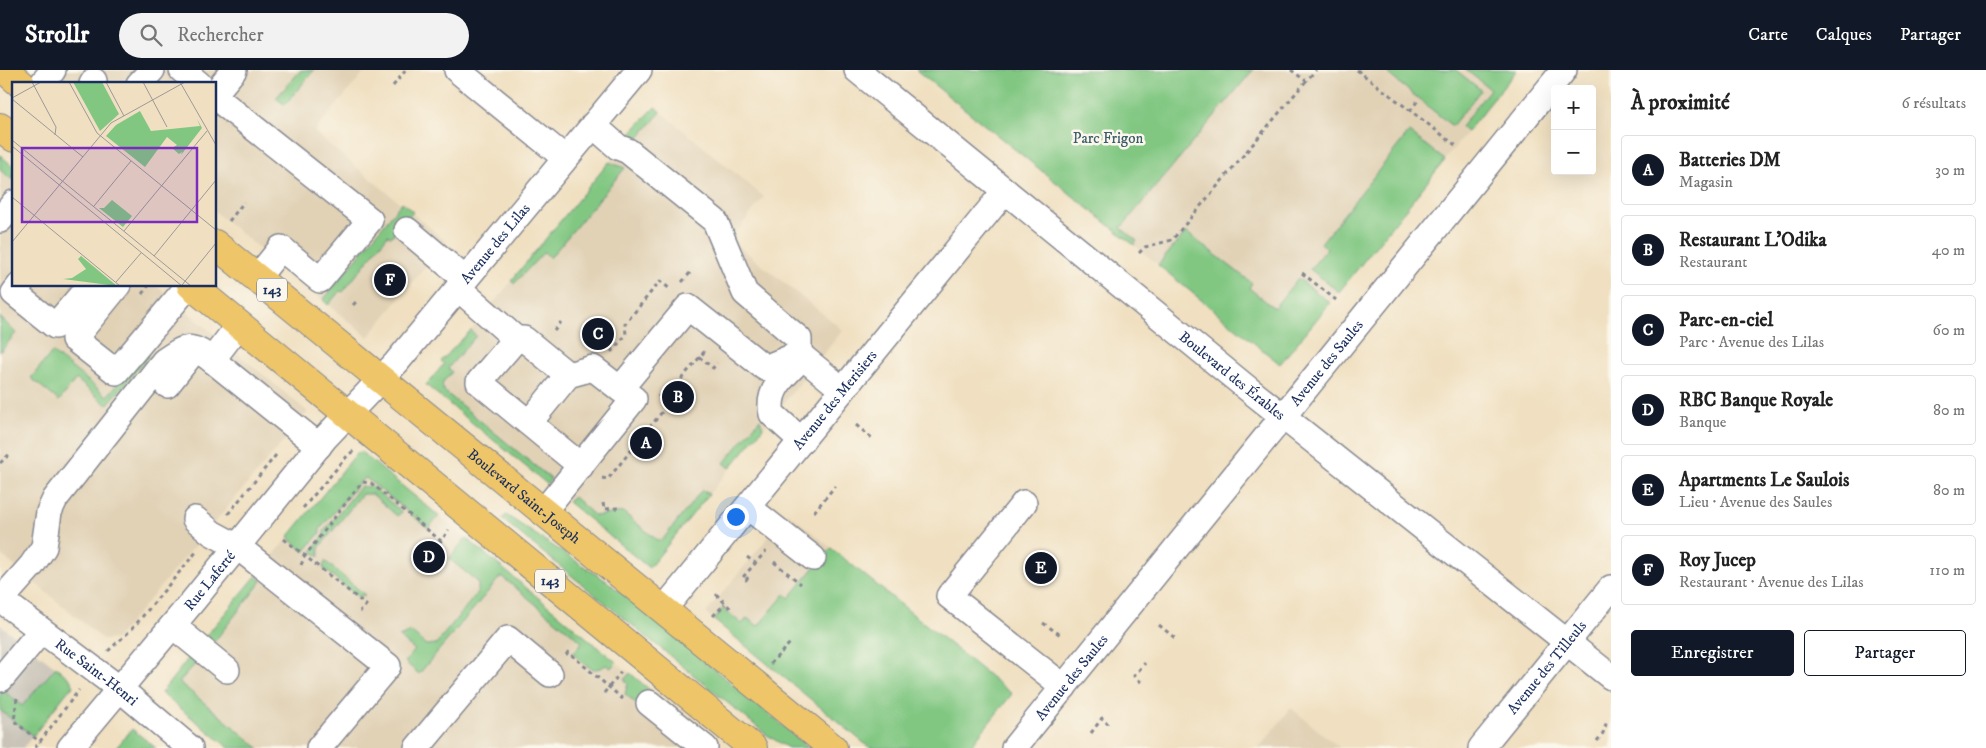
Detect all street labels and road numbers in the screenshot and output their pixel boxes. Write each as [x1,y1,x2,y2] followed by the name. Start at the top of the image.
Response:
[456,199,534,288] street label: Avenue des Lilas
[257,278,287,302] road number: 143
[1286,316,1367,410] street label: Avenue des Saules
[1175,327,1289,424] street label: Boulevard des Érables
[788,346,881,454] street label: Avenue des Merisiers
[464,445,585,548] street label: Boulevard Saint-Joseph
[180,546,240,614] street label: Rue Laferté
[535,570,565,592] road number: 143
[1503,616,1590,718] street label: Avenue des Tilleuls
[1031,630,1112,724] street label: Avenue des Saules
[51,634,142,710] street label: Rue Saint-Henri

